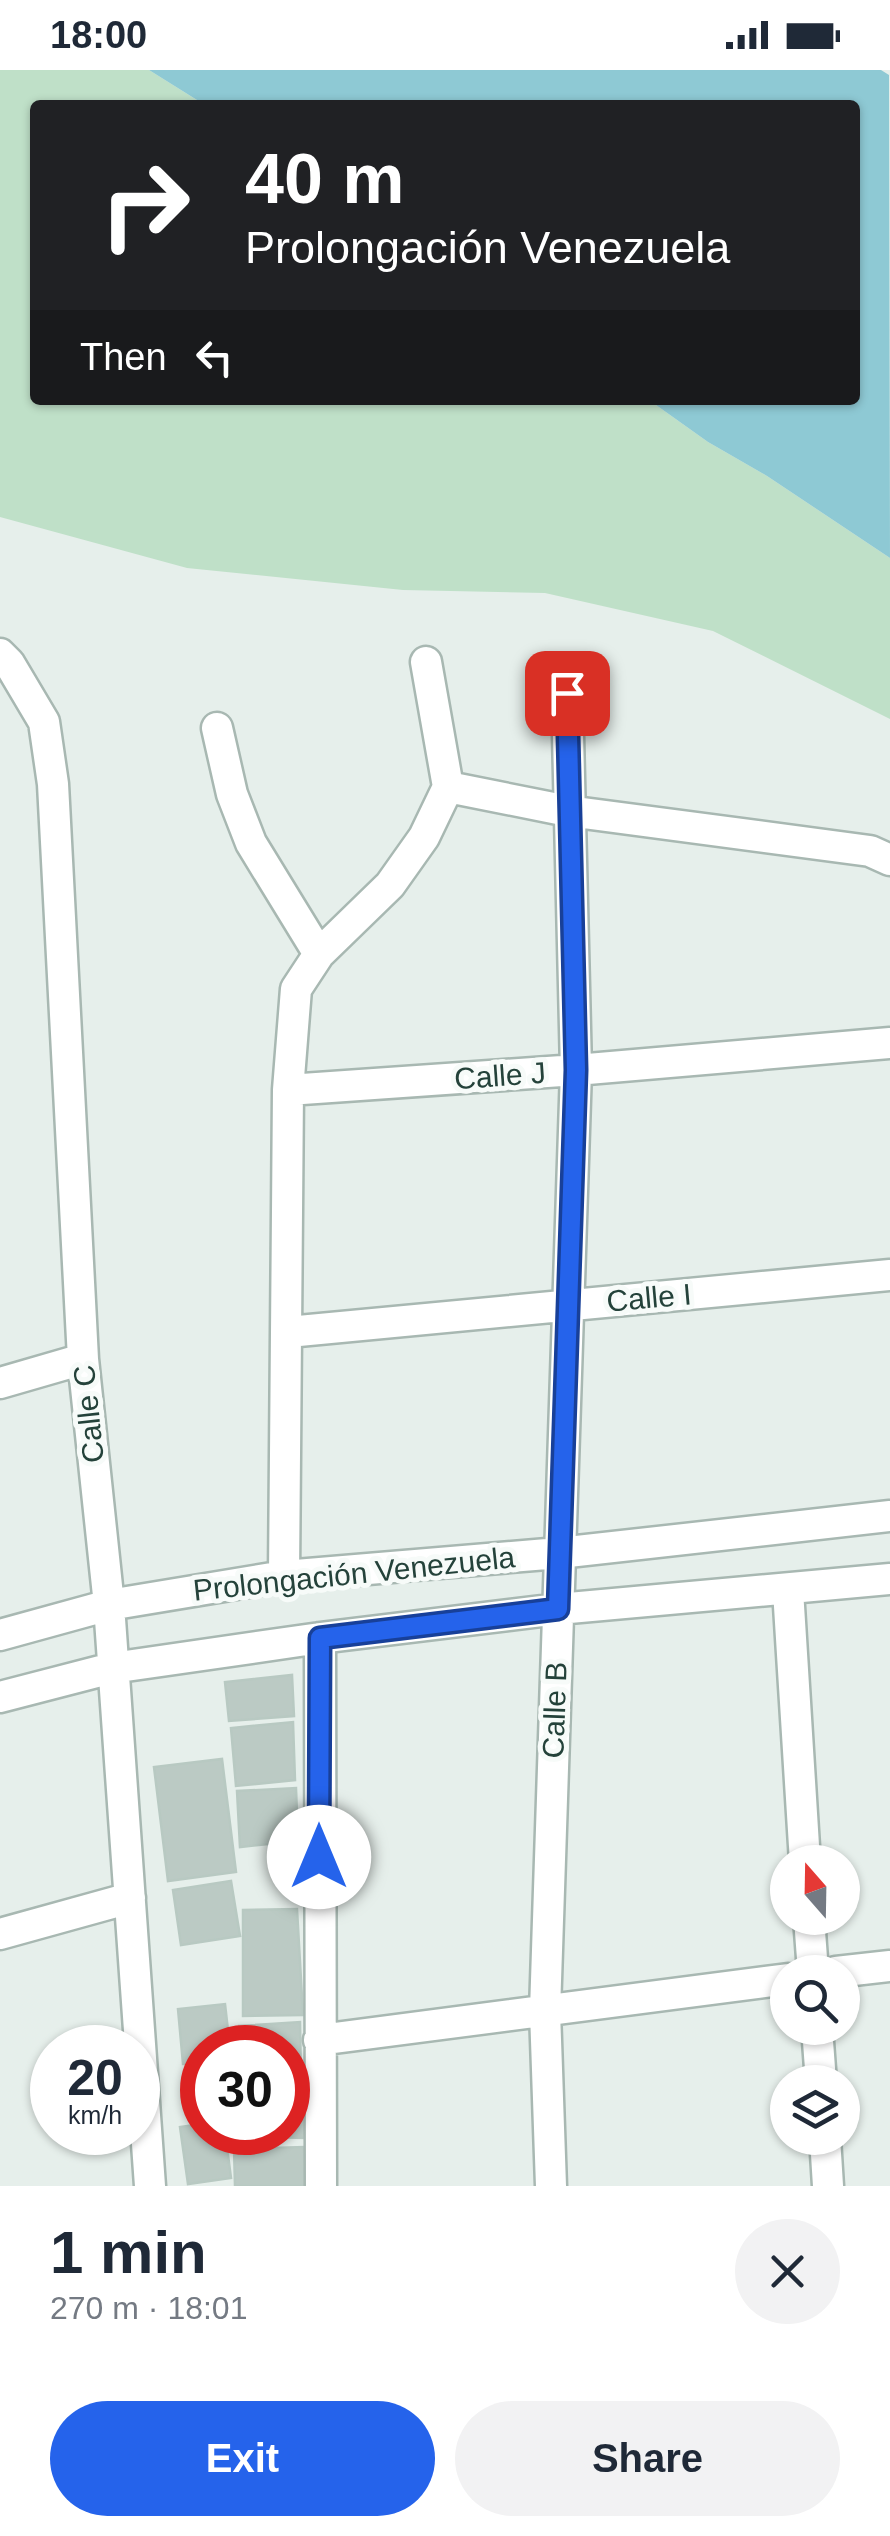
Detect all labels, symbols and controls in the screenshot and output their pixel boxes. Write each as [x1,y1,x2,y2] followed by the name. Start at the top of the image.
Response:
[50,14,147,56] text: 18:00
[80,140,210,270] icon: right
[245,140,405,218] text: 40 m
[245,222,730,273] text: Prolongación Venezuela
[187,330,242,385] icon: left
[80,336,167,378] text: Then
[525,651,610,736] pin
[540,666,595,721] icon: arrive
[453,1056,547,1095] street label: Calle J
[605,1277,693,1318] street label: Calle I
[67,1363,110,1465] street label: Calle C
[191,1540,517,1607] street label: Prolongación Venezuela
[536,1661,573,1759] street label: Calle B
[267,1805,371,1909] position arrow
[770,1845,860,1935] north arrow
[770,1845,860,2155] map controls
[770,1955,860,2045] button: search
[180,2025,310,2155] speed limit sign: 30
[67,2050,123,2106] text: 20
[770,2065,860,2155] button: layers
[68,2101,122,2129] text: km/h
[50,2219,207,2286] text: 1 min
[735,2219,840,2324] button: close
[50,2290,247,2326] text: 270 m · 18:01
[50,2401,435,2516] button: Exit
[455,2401,840,2516] button: Share

